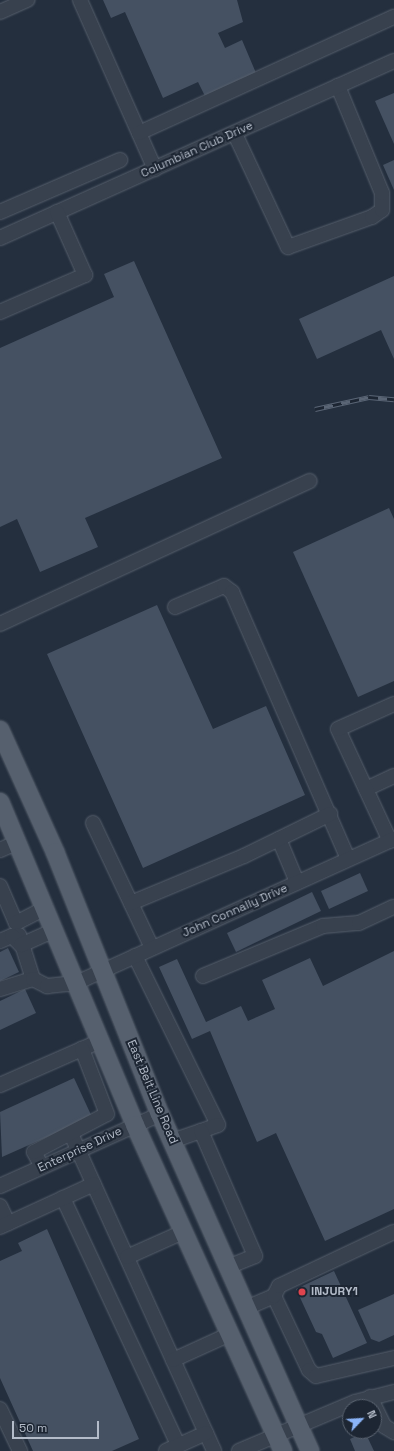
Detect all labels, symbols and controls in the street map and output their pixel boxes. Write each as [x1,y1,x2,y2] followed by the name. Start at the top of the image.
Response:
[139,119,255,181] street label: Columbian Club Drive
[180,881,290,941] street label: John Connally Drive
[124,1038,180,1146] street label: East Belt Line Road
[36,1124,124,1176] street label: Enterprise Drive
[311,1285,358,1299] place label: INJURY1
[296,1286,308,1298] marker: INJURY1
[342,1399,382,1439] north arrow
[364,1408,380,1421] text: N
[14,1413,101,1439] scale bar
[19,1420,47,1436] text: 50 m

